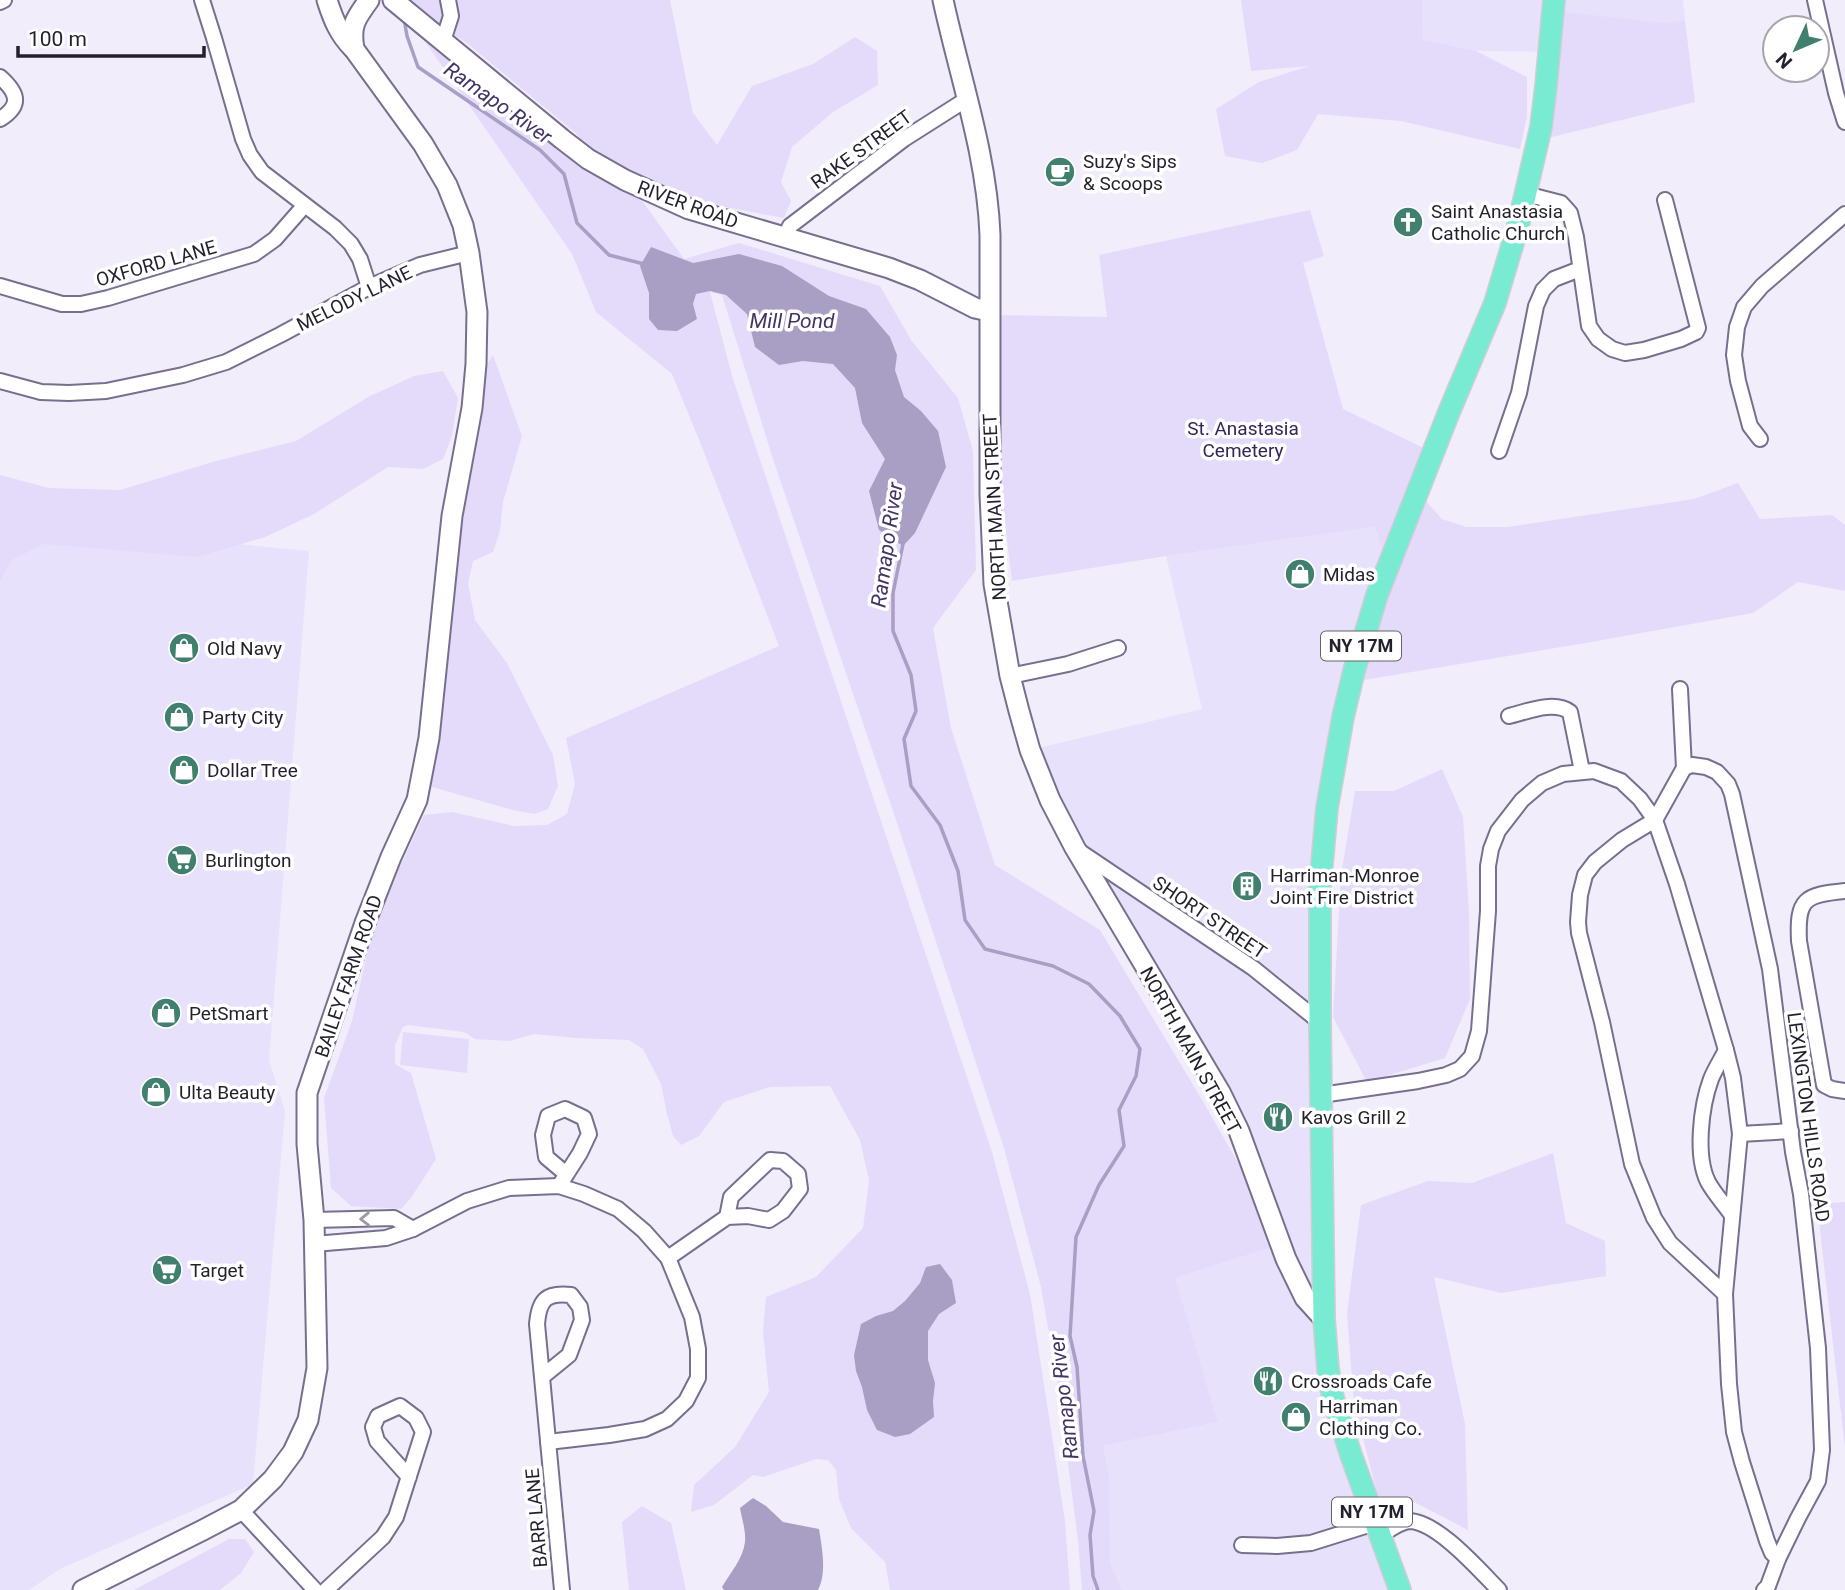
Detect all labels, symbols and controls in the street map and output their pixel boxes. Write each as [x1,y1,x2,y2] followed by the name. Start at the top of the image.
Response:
[18,14,203,58] scale bar
[1761,14,1831,84] north arrow
[28,27,87,51] text: 100 m
[1771,48,1797,73] text: N
[440,57,557,150] water label: Ramapo River
[806,105,916,194] street label: RAKE STREET
[1083,150,1177,195] place label: Suzy's Sips & Scoops
[1043,155,1077,189] cafe icon: Suzy's Sips & Scoops
[634,176,741,233] street label: RIVER ROAD
[1431,200,1565,245] place label: Saint Anastasia Catholic Church
[1391,205,1425,239] church icon: Saint Anastasia Catholic Church
[93,235,219,292] street label: OXFORD LANE
[293,261,416,336] street label: MELODY LANE
[750,309,835,333] water label: Mill Pond
[978,413,1011,601] street label: NORTH MAIN STREET
[1187,417,1299,462] park label: St. Anastasia Cemetery
[866,480,908,609] water label: Ramapo River
[1283,557,1317,591] shop icon: Midas
[1323,563,1375,586] place label: Midas
[167,631,201,665] shop icon: Old Navy
[1321,632,1401,660] road number: NY 17M
[207,637,282,660] place label: Old Navy
[162,700,196,734] shop icon: Party City
[202,706,283,729] place label: Party City
[167,753,201,787] shop icon: Dollar Tree
[207,759,298,782] place label: Dollar Tree
[165,843,199,877] supermarket icon: Burlington
[205,849,292,872] place label: Burlington
[1270,864,1419,909] place label: Harriman-Monroe Joint Fire District
[1230,869,1264,903] building icon: Harriman-Monroe Joint Fire District
[1149,871,1271,964] street label: SHORT STREET
[310,892,387,1060] street label: BAILEY FARM ROAD
[1135,963,1246,1138] street label: NORTH MAIN STREET
[149,996,183,1030] shop icon: PetSmart
[189,1002,269,1025] place label: PetSmart
[1782,1011,1835,1223] street label: LEXINGTON HILLS ROAD
[139,1075,173,1109] shop icon: Ulta Beauty
[179,1081,275,1104] place label: Ulta Beauty
[1261,1100,1295,1134] restaurant icon: Kavos Grill 2
[1301,1106,1406,1129] place label: Kavos Grill 2
[359,1211,370,1226] one-way arrow
[150,1253,184,1287] supermarket icon: Target
[190,1259,244,1282] place label: Target
[1044,1332,1084,1461] water label: Ramapo River
[1251,1364,1285,1398] restaurant icon: Crossroads Cafe
[1291,1370,1432,1393] place label: Crossroads Cafe
[1319,1395,1422,1440] place label: Harriman Clothing Co.
[1279,1400,1313,1434] shop icon: Harriman Clothing Co.
[521,1467,552,1569] street label: BARR LANE
[1332,1498,1412,1526] road number: NY 17M

